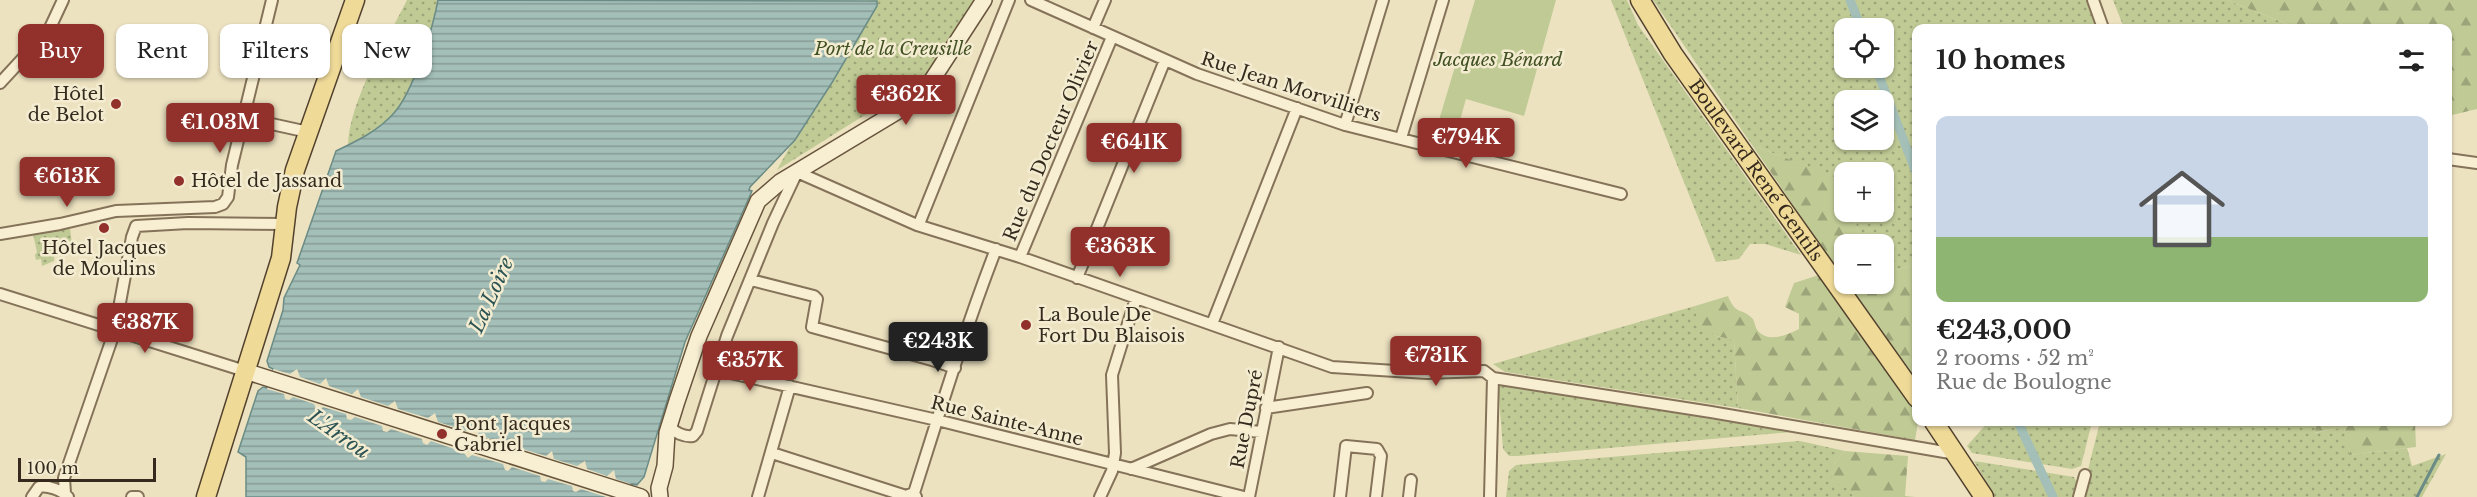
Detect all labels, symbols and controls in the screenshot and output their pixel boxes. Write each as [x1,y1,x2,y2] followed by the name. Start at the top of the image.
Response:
[1834,18,1894,294] map controls
[1834,18,1894,78] button: locate
[18,24,104,78] chip: Buy
[116,24,208,78] chip: Rent
[220,24,330,78] chip: Filters
[342,24,432,78] chip: New
[999,37,1103,245] street label: Rue du Docteur Olivier
[813,38,972,60] park label: Port de la Creusille
[1936,44,2066,76] text: 10 homes
[2395,44,2428,77] icon: filters
[1198,48,1384,126] street label: Rue Jean Morvilliers
[1432,49,1563,71] park label: Jacques Bénard
[864,75,948,126] pin: €362K
[1684,75,1828,266] street label: Boulevard René Gentils
[871,82,941,106] text: €362K
[28,83,104,126] place label: Hôtel de Belot
[1834,90,1894,150] button: layers
[109,97,123,111] marker: Hôtel de Belot
[171,103,269,154] pin: €1.03M
[180,110,260,134] text: €1.03M
[1424,118,1508,169] pin: €794K
[1092,123,1176,174] pin: €641K
[1432,125,1500,149] text: €794K
[1100,130,1168,154] text: €641K
[2128,155,2236,263] icon: home
[25,157,109,208] pin: €613K
[1834,162,1894,222] button: +
[34,164,100,188] text: €613K
[191,170,342,192] place label: Hôtel de Jassand
[172,174,186,188] marker: Hôtel de Jassand
[97,221,111,235] marker: Hôtel Jacques de Moulins
[1078,227,1162,278] pin: €363K
[1085,234,1155,258] text: €363K
[1834,234,1894,294] button: −
[42,237,166,280] place label: Hôtel Jacques de Moulins
[463,254,518,337] water label: La Loire
[103,303,187,354] pin: €387K
[1038,304,1185,347] place label: La Boule De Fort Du Blaisois
[111,310,179,334] text: €387K
[1936,314,2072,346] text: €243,000
[1019,318,1033,332] marker: La Boule De Fort Du Blaisois
[896,322,980,373] pin: €243K
[903,329,973,353] text: €243K
[1394,336,1478,387] pin: €731K
[708,341,792,392] pin: €357K
[1404,343,1468,367] text: €731K
[1936,346,2094,370] text: 2 rooms · 52 m²
[717,348,783,372] text: €357K
[1227,368,1267,470] street label: Rue Dupré
[1936,370,2112,394] text: Rue de Boulogne
[929,391,1085,451] street label: Rue Sainte-Anne
[303,404,374,464] water label: L'Arrou
[454,413,570,456] place label: Pont Jacques Gabriel
[435,427,449,441] marker: Pont Jacques Gabriel
[18,455,156,482] scale bar
[27,458,79,478] text: 100 m

